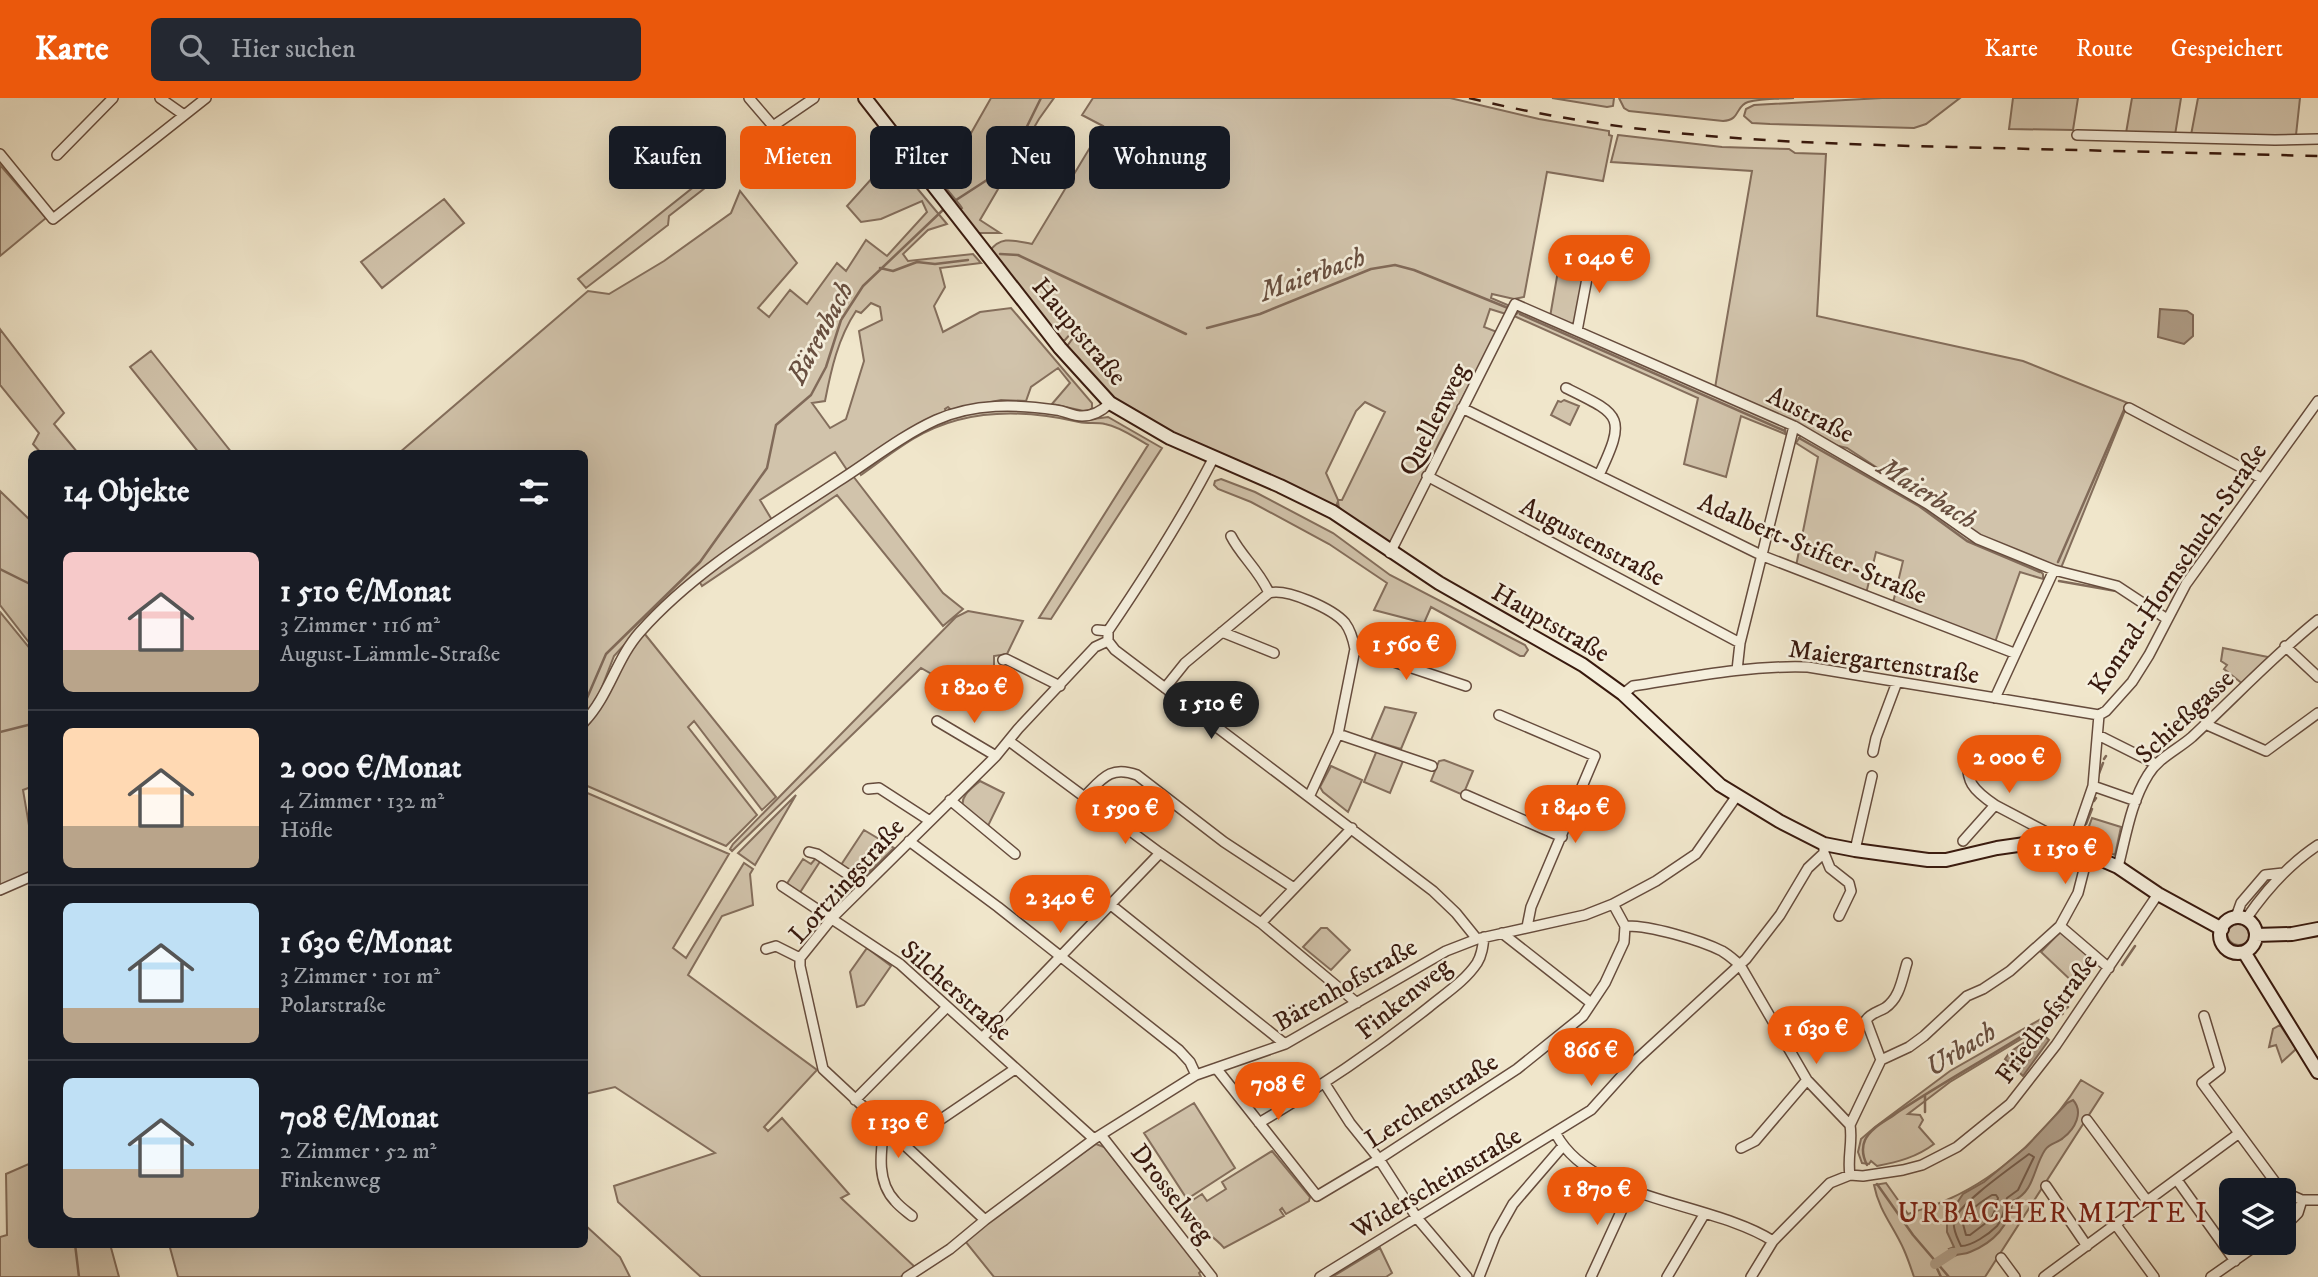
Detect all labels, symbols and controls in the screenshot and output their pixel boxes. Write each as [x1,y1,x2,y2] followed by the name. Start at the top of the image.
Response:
[151,18,641,81] search box
[35,29,109,70] text: Karte
[175,30,213,68] icon: search
[231,33,356,66] text: Hier suchen
[1984,34,2038,64] text: Karte
[2076,34,2133,64] text: Route
[2171,34,2283,64] text: Gespeichert
[609,126,726,189] chip: Kaufen
[740,126,856,189] chip: Mieten
[870,126,972,189] chip: Filter
[986,126,1075,189] chip: Neu
[1089,126,1230,189] chip: Wohnung
[1534,236,1664,295] pin: 1 040 €
[1253,239,1370,310] water label: Maierbach
[1564,243,1634,272] text: 1 040 €
[1024,271,1134,393] street label: Hauptstraße
[778,276,862,391] water label: Bärenbach
[1392,357,1477,482] street label: Quellenweg
[1761,379,1859,451] street label: Austraße
[2082,437,2275,701] street label: Konrad-Hornschuch-Straße
[1870,448,1983,537] water label: Maierbach
[515,473,553,511] icon: filters
[63,474,189,511] text: 14 Objekte
[1693,486,1932,612] street label: Adalbert-Stifter-Straße
[1514,490,1671,594] street label: Augustenstraße
[280,574,451,611] text: 1 510 €/Monat
[1485,576,1615,670] street label: Hauptstraße
[119,580,203,664] icon: home
[280,611,440,640] text: 3 Zimmer · 116 m²
[1341,622,1471,682] pin: 1 560 €
[1372,630,1440,659] text: 1 560 €
[1786,633,1981,692] street label: Maiergartenstraße
[280,640,500,669] text: August-Lämmle-Straße
[2129,663,2241,771] street label: Schießgasse
[909,666,1039,725] pin: 1 820 €
[941,673,1007,702] text: 1 820 €
[1146,682,1276,741] pin: 1 510 €
[1179,689,1243,718] text: 1 510 €
[1944,736,2074,795] pin: 2 000 €
[1973,743,2045,772] text: 2 000 €
[280,750,461,787] text: 2 000 €/Monat
[119,756,203,840] icon: home
[1060,786,1190,846] pin: 1 590 €
[1510,786,1640,845] pin: 1 840 €
[280,787,444,816] text: 4 Zimmer · 132 m²
[1541,793,1609,822] text: 1 840 €
[1091,794,1159,823] text: 1 590 €
[782,811,912,951] street label: Lortzingstraße
[280,816,333,845] text: Höfle
[2000,826,2130,886] pin: 1 150 €
[2033,834,2097,863] text: 1 150 €
[995,876,1125,935] pin: 2 340 €
[1026,883,1094,912] text: 2 340 €
[280,925,452,962] text: 1 630 €/Monat
[119,931,203,1015] icon: home
[1268,931,1423,1040] street label: Bärenhofstraße
[893,934,1019,1049] street label: Silcherstraße
[1989,947,2106,1091] street label: Friedhofstraße
[1350,951,1459,1048] street label: Finkenweg
[280,962,440,991] text: 3 Zimmer · 101 m²
[280,991,386,1020] text: Polarstraße
[1751,1006,1881,1066] pin: 1 630 €
[1784,1014,1848,1043] text: 1 630 €
[1919,1014,2003,1085] water label: Urbach
[1542,1028,1640,1088] pin: 866 €
[1564,1036,1618,1065] text: 866 €
[1359,1046,1505,1157] street label: Lerchenstraße
[1229,1062,1327,1122] pin: 708 €
[1251,1070,1305,1099] text: 708 €
[280,1100,439,1137] text: 708 €/Monat
[833,1100,963,1160] pin: 1 130 €
[119,1106,203,1190] icon: home
[867,1108,929,1137] text: 1 130 €
[1345,1120,1528,1248] street label: Widerscheinstraße
[280,1137,437,1166] text: 2 Zimmer · 52 m²
[1123,1137,1221,1251] street label: Drosselweg
[280,1166,380,1195] text: Finkenweg
[1532,1168,1662,1227] pin: 1 870 €
[1563,1175,1631,1204] text: 1 870 €
[2219,1178,2296,1255] map controls
[2219,1178,2296,1255] button: layers
[1897,1196,2209,1231] district label: URBACHER MITTE I

